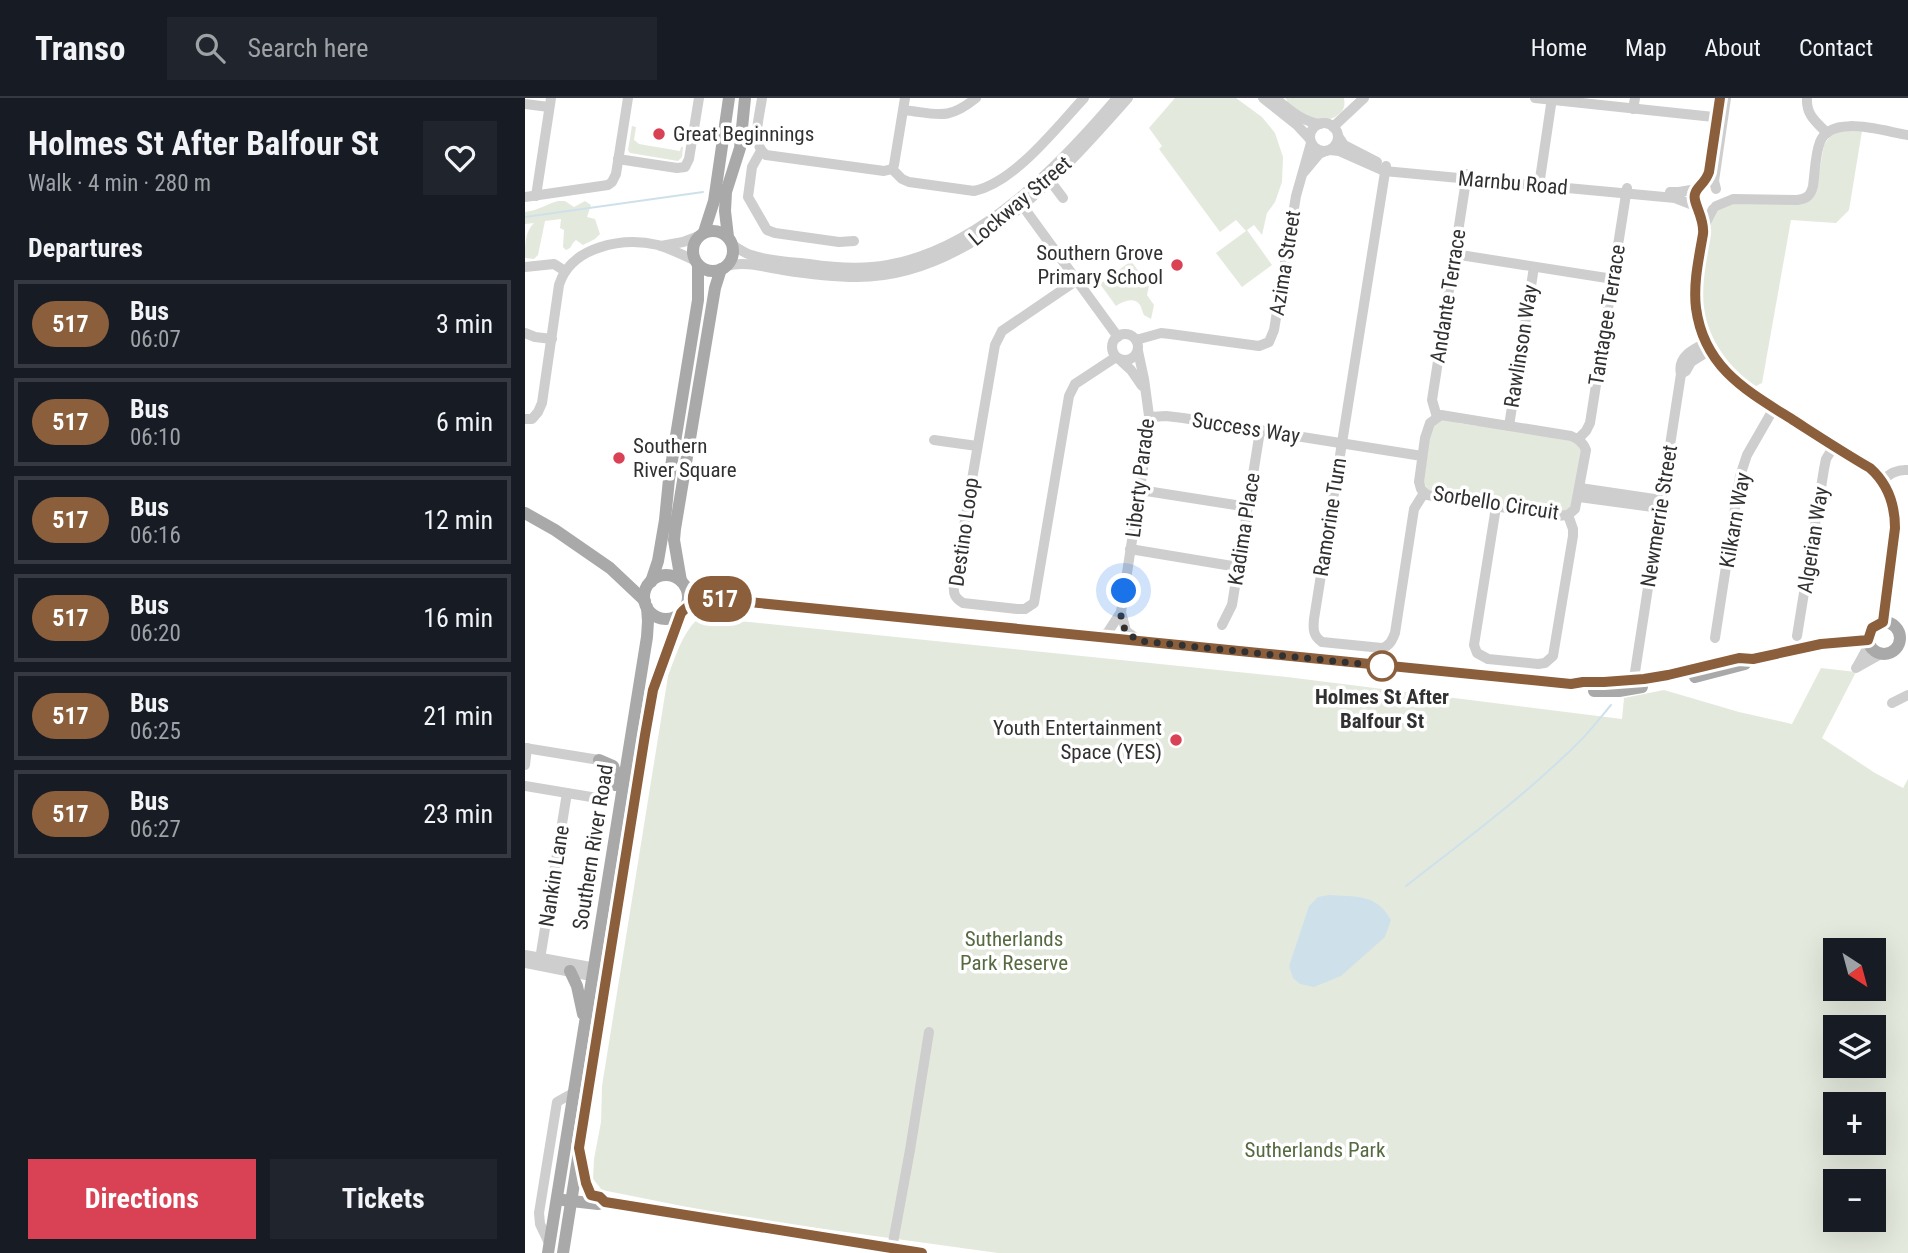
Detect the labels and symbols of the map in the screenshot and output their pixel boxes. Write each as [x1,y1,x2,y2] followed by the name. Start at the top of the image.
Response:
[673,122,814,146] place label: Great Beginnings
[651,126,667,142] marker: Great Beginnings
[964,151,1076,251] street label: Lockway Street
[1457,166,1569,200] street label: Marnbu Road
[1265,209,1305,317] street label: Azima Street
[1426,227,1470,365] street label: Andante Terrace
[1036,241,1163,289] place label: Southern Grove Primary School
[1584,243,1630,387] street label: Tantagee Terrace
[1169,257,1185,273] marker: Southern Grove Primary School
[1499,283,1543,409] street label: Rawlinson Way
[1191,408,1302,448] street label: Success Way
[1121,417,1159,539] street label: Liberty Parade
[633,434,737,482] place label: Southern River Square
[1636,443,1682,589] street label: Newmerrie Street
[611,450,627,466] marker: Southern River Square
[1309,456,1351,578] street label: Ramorine Turn
[1715,470,1755,570] street label: Kilkarn Way
[1223,471,1265,587] street label: Kadima Place
[945,476,983,588] street label: Destino Loop
[1431,481,1561,525] street label: Sorbello Circuit
[1793,485,1833,595] street label: Algerian Way
[1106,573,1141,608] your location
[680,576,760,622] line badge: 517
[1367,651,1397,681] marker: Holmes St After Balfour St
[1315,685,1449,733] place label: Holmes St After Balfour St
[993,716,1162,764] place label: Youth Entertainment Space (YES)
[1168,732,1184,748] marker: Youth Entertainment Space (YES)
[568,763,618,931] street label: Southern River Road
[534,823,574,929] street label: Nankin Lane
[960,927,1068,975] park label: Sutherlands Park Reserve
[1823,938,1887,1001] north arrow
[1245,1138,1386,1162] park label: Sutherlands Park

